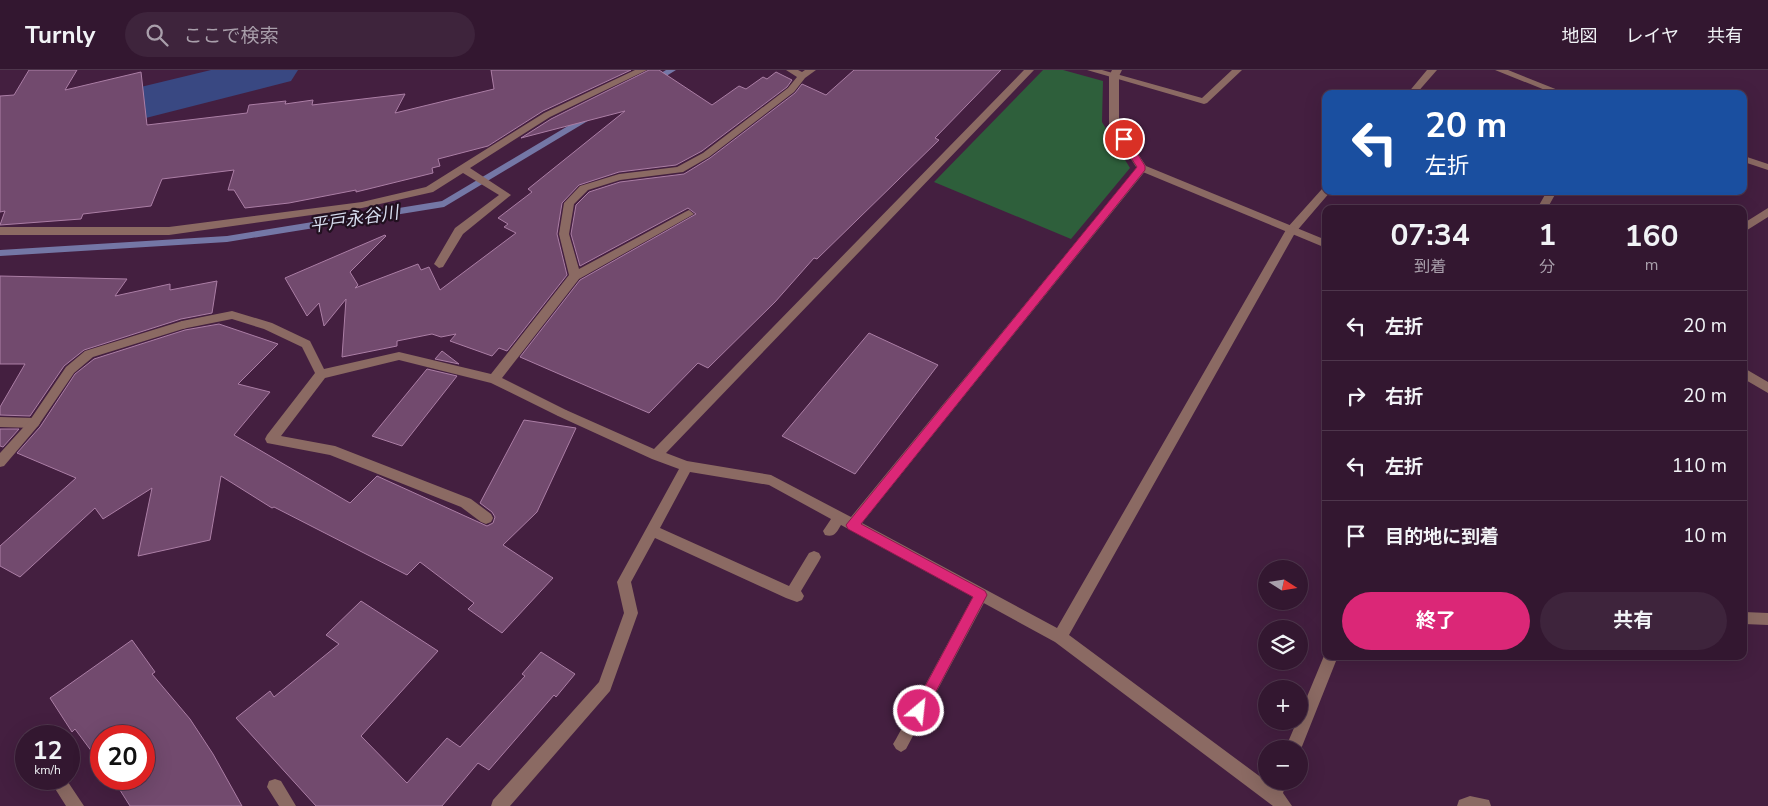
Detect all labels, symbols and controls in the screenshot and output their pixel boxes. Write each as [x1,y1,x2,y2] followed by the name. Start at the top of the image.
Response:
[125,12,475,57] search box
[25,19,95,51] text: Turnly
[143,21,171,49] icon: search
[183,23,278,49] text: ここで検索
[1562,24,1598,48] text: 地図
[1626,24,1679,48] text: レイヤ
[1707,24,1743,48] text: 共有
[1425,102,1507,149] text: 20 m
[1342,110,1407,175] icon: left
[1103,118,1145,160] pin
[1110,125,1138,153] icon: arrive
[1425,151,1469,181] text: 左折
[308,200,402,238] water label: 平戸永谷川
[1390,215,1470,256] text: 07:34
[1538,215,1556,256] text: 1
[1625,216,1679,257] text: 160
[1645,254,1658,276] text: m
[1414,256,1446,278] text: 到着
[1539,256,1555,278] text: 分
[1342,312,1370,340] icon: left
[1683,313,1727,339] text: 20 m
[1385,314,1423,340] text: 左折
[1342,382,1370,410] icon: right
[1683,383,1727,409] text: 20 m
[1385,384,1423,410] text: 右折
[1342,452,1370,480] icon: left
[1672,453,1727,479] text: 110 m
[1385,454,1423,480] text: 左折
[1342,522,1370,550] icon: arrive
[1683,523,1727,549] text: 10 m
[1385,524,1499,550] text: 目的地に到着
[1258,560,1308,610] north arrow
[1258,560,1308,790] map controls
[1342,592,1530,650] button: 終了
[1540,592,1727,650] button: 共有
[1258,620,1308,670] button: layers
[1258,680,1308,730] button: +
[892,684,944,736] position arrow
[90,725,155,790] speed limit sign: 20
[32,734,63,768] text: 12
[1258,740,1308,790] button: −
[34,762,61,778] text: km/h

